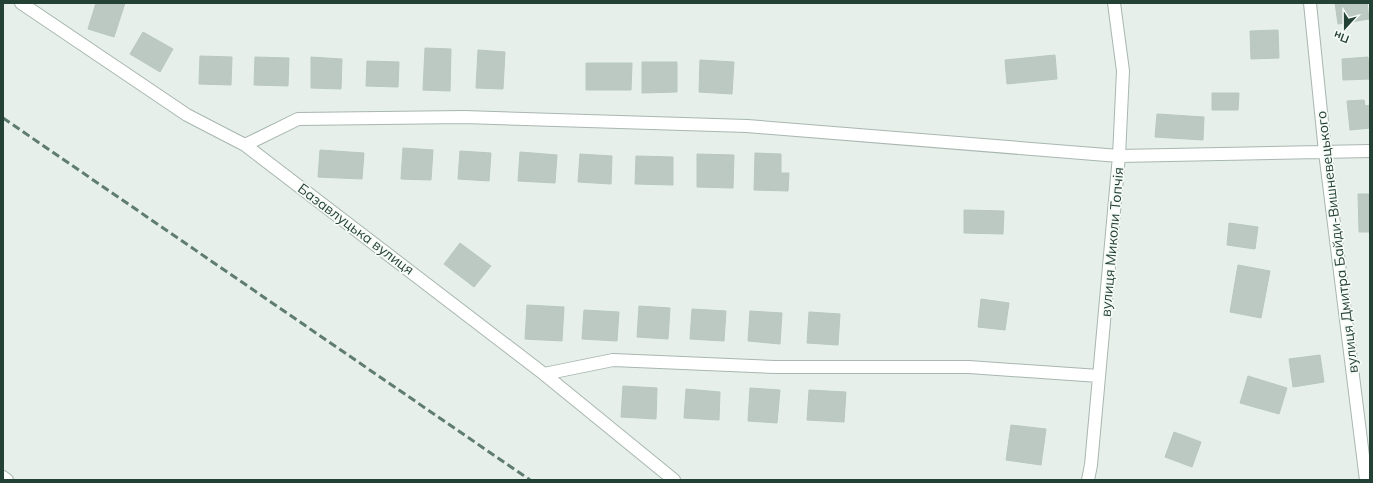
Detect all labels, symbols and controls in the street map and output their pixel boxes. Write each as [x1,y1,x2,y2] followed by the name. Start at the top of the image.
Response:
[1325,8,1365,48] north arrow
[1332,28,1351,47] text: Пн
[1312,110,1362,374] street label: вулиця Дмитра Байди-Вишневецького
[1096,166,1128,318] street label: вулиця Миколи Топчія
[294,179,418,279] street label: Базавлуцька вулиця

